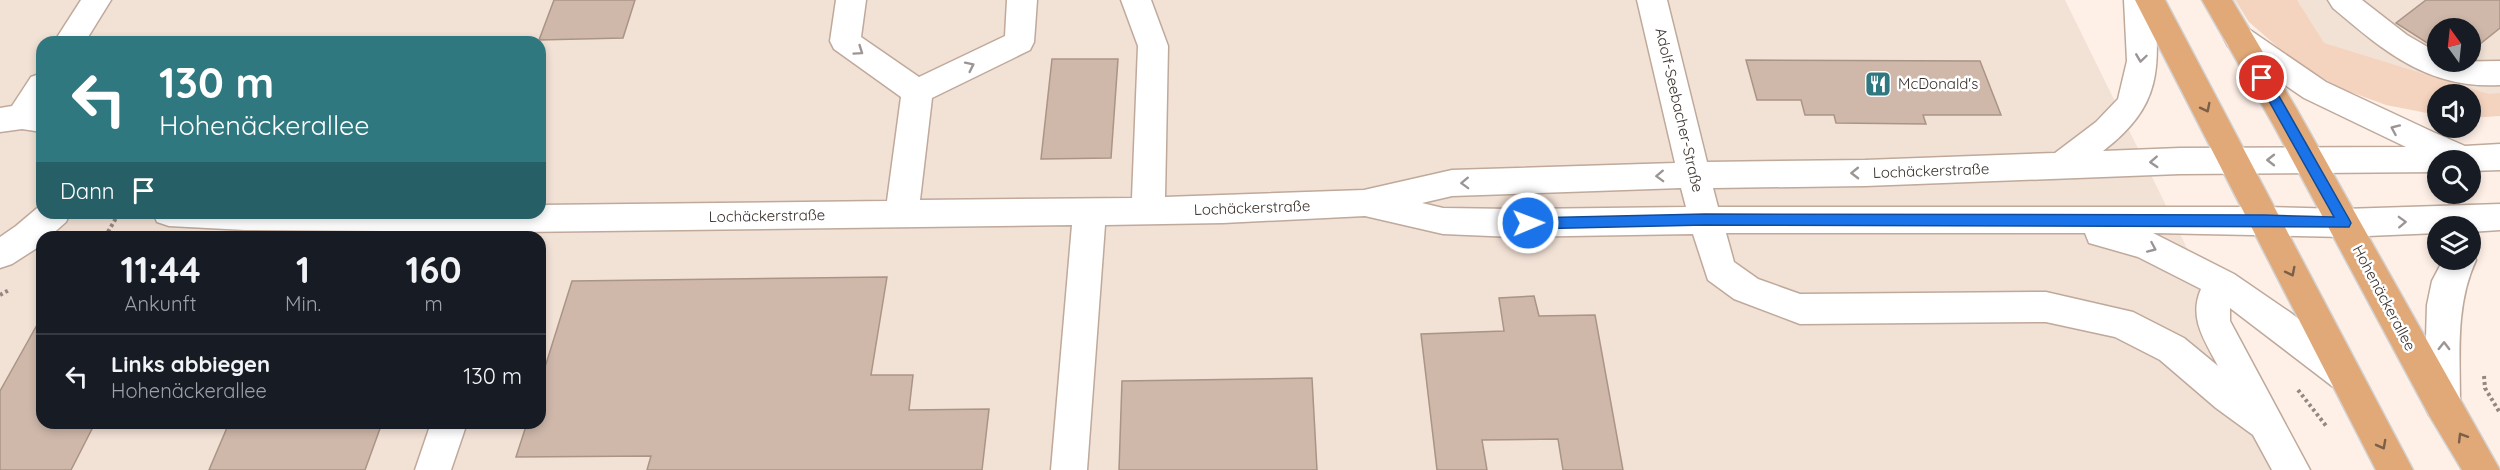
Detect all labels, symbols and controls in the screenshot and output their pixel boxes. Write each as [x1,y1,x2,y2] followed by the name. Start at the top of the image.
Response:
[2427,18,2481,72] north arrow
[2427,18,2481,270] map controls
[1651,26,1708,194] street label: Adolf-Seebacher-Straße
[852,44,863,55] one-way arrow
[2236,52,2287,103] pin
[2136,54,2148,63] one-way arrow
[159,56,274,109] text: 130 m
[60,60,138,138] icon: left
[2245,61,2278,94] icon: arrive
[963,62,974,73] one-way arrow
[1863,69,1893,99] restaurant icon: McDonald's
[1898,74,1978,93] place label: McDonald's
[2427,84,2481,138] button: sound
[2199,101,2210,112] one-way arrow
[159,108,370,142] text: Hohenäckerallee
[2391,124,2402,136] one-way arrow
[2427,150,2481,204] button: search
[2266,154,2275,166] one-way arrow
[2150,156,2159,169] one-way arrow
[1872,159,1990,182] street label: Lochäckerstraße
[1850,167,1859,179] one-way arrow
[1655,170,1664,182] one-way arrow
[127,174,160,207] icon: arrive
[1460,176,1469,189] one-way arrow
[60,177,115,205] text: Dann
[1496,191,1560,255] position arrow
[1193,196,1311,219] street label: Lochäckerstraße
[709,205,825,226] street label: Lochäckerstraße
[2398,216,2407,228] one-way arrow
[2427,216,2481,270] button: layers
[2146,241,2157,253] one-way arrow
[2349,242,2420,354] street label: Hohenäckerallee
[120,247,201,292] text: 11:44
[296,247,310,292] text: 1
[406,247,462,292] text: 160
[2284,265,2296,276] one-way arrow
[124,291,197,316] text: Ankunft
[285,291,321,316] text: Min.
[424,291,443,316] text: m
[2438,341,2450,350] one-way arrow
[111,350,270,378] text: Links abbiegen
[60,360,93,393] icon: left
[463,362,522,390] text: 130 m
[111,378,267,403] text: Hohenäckerallee
[2458,433,2469,443] one-way arrow
[2375,438,2386,449] one-way arrow

